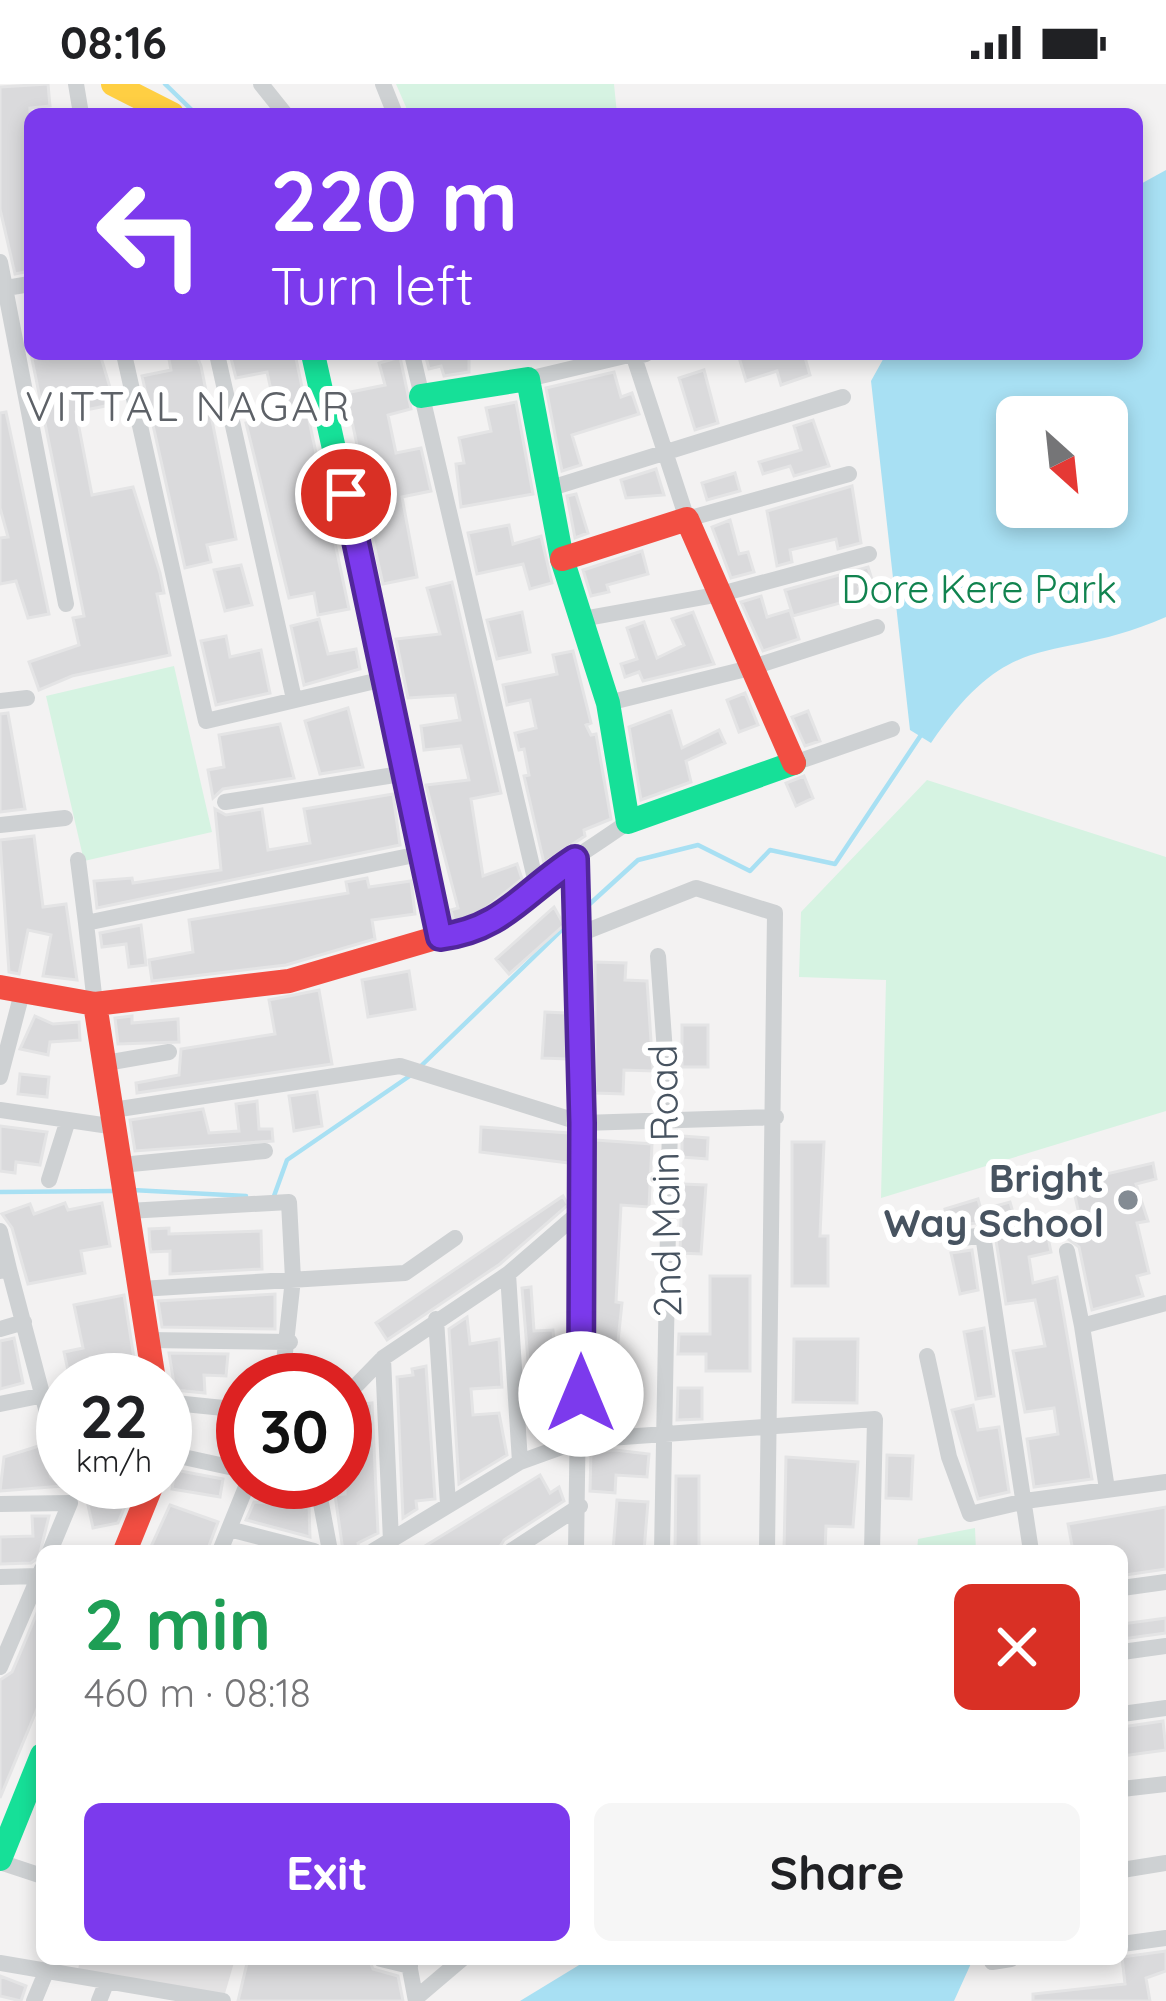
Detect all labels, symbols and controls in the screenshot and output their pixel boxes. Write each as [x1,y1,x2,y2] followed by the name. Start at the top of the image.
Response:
[60,14,167,70] text: 08:16
[270,147,518,252] text: 220 m
[72,156,228,312] icon: left
[270,251,474,319] text: Turn left
[25,379,353,432] district label: VITTAL NAGAR
[996,396,1128,528] north arrow
[996,396,1128,528] map controls
[295,443,397,545] pin
[313,461,379,527] icon: arrive
[841,564,1117,613] park label: Dore Kere Park
[638,1044,691,1318] street label: 2nd Main Road
[884,1153,1104,1247] place label: Bright Way School
[1115,1187,1141,1213] marker: Bright Way School
[518,1331,644,1457] position arrow
[216,1353,372,1509] speed limit sign: 30
[80,1378,148,1453] text: 22
[76,1442,152,1480] text: km/h
[84,1578,271,1668] text: 2 min
[954,1584,1080,1710] button: close
[84,1668,311,1717] text: 460 m · 08:18
[84,1803,570,1941] button: Exit
[594,1803,1080,1941] button: Share

